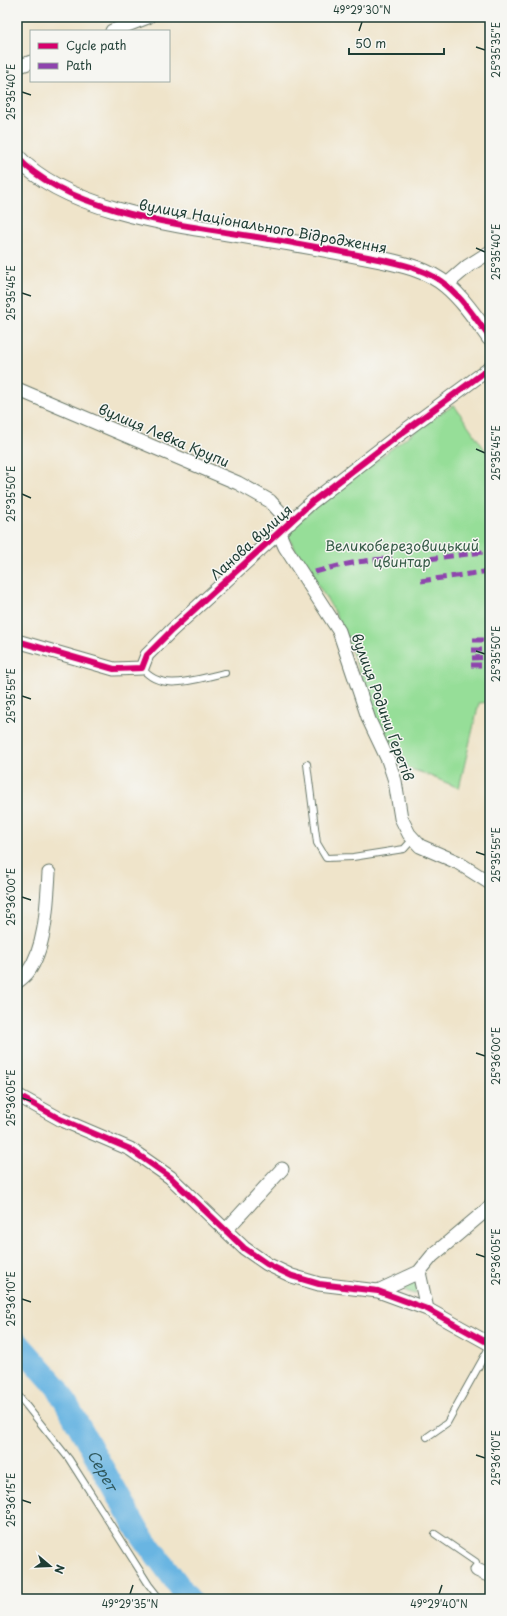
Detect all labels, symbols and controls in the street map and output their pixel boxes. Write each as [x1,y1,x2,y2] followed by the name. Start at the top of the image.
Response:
[333,2,391,17] text: 49°29'30"N
[488,22,503,78] text: 25°35'35"E
[30,30,170,82] legend
[349,30,444,56] scale bar
[355,34,386,52] text: 50 m
[66,36,127,54] text: Cycle path
[66,56,92,74] text: Path
[3,64,18,120] text: 25°35'40"E
[137,194,389,258] street label: вулиця Національного Відродження
[488,224,503,280] text: 25°35'40"E
[3,265,18,321] text: 25°35'45"E
[95,398,233,472] street label: вулиця Левка Крупи
[488,425,503,481] text: 25°35'45"E
[3,466,18,522] text: 25°35'50"E
[205,499,297,585] street label: Ланова вулиця
[325,535,479,572] park label: Великоберезовицький цвинтар
[488,626,503,682] text: 25°35'50"E
[347,630,419,784] street label: вулиця Родини Ґеретів
[3,668,18,724] text: 25°35'55"E
[488,827,503,883] text: 25°35'55"E
[3,868,18,926] text: 25°36'00"E
[488,1027,503,1085] text: 25°36'00"E
[3,1069,18,1127] text: 25°36'05"E
[488,1228,503,1286] text: 25°36'05"E
[3,1271,18,1327] text: 25°36'10"E
[488,1430,503,1486] text: 25°36'10"E
[83,1445,126,1497] water label: Серет
[3,1473,18,1527] text: 25°36'15"E
[30,1546,70,1586] north arrow
[50,1563,69,1577] text: N
[102,1596,159,1611] text: 49°29'35"N
[410,1596,468,1611] text: 49°29'40"N

